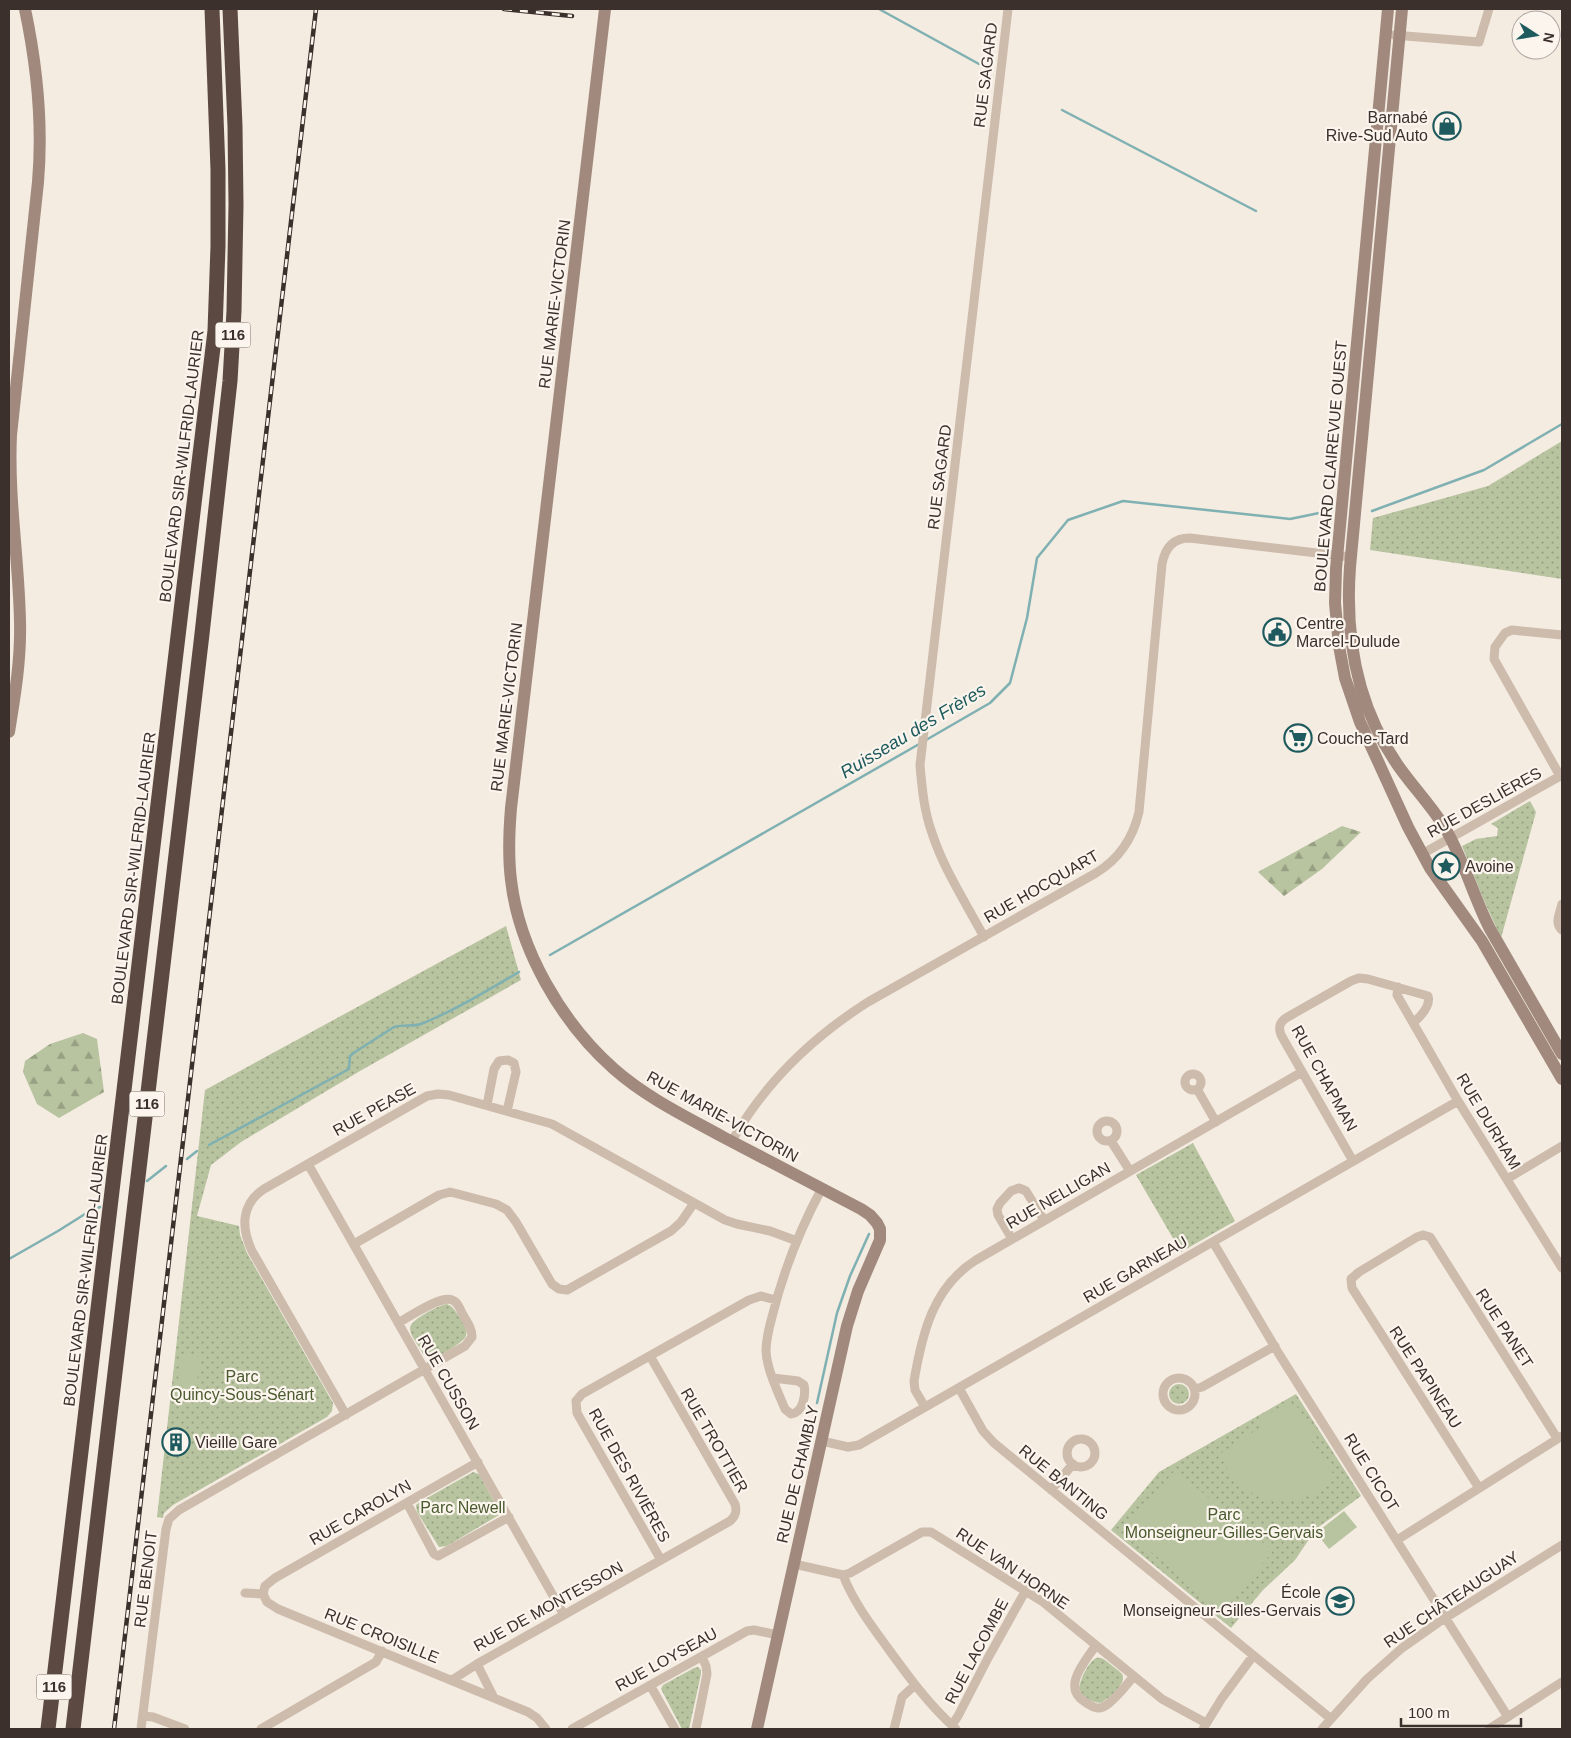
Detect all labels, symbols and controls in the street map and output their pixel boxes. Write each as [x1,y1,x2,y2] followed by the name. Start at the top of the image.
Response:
[1511,10,1561,60] north arrow
[971,22,1000,129] street label: RUE SAGARD
[1540,31,1558,44] text: N
[1326,109,1428,144] place label: Barnabé Rive-Sud Auto
[1432,111,1462,141] shop icon: Barnabé Rive-Sud Auto
[536,218,573,390] street label: RUE MARIE-VICTORIN
[216,322,250,348] road number: 116
[156,329,207,603] street label: BOULEVARD SIR-WILFRID-LAURIER
[1311,339,1350,592] street label: BOULEVARD CLAIREVUE OUEST
[925,424,954,531] street label: RUE SAGARD
[1296,615,1400,650] place label: Centre Marcel-Dulude
[1262,617,1292,647] public building icon: Centre Marcel-Dulude
[488,621,525,793] street label: RUE MARIE-VICTORIN
[837,680,989,782] water label: Ruisseau des Frères
[1283,723,1313,753] supermarket icon: Couche-Tard
[1317,730,1409,747] place label: Couche-Tard
[108,731,159,1005] street label: BOULEVARD SIR-WILFRID-LAURIER
[1424,763,1544,841] street label: RUE DESLIÈRES
[981,847,1102,926] street label: RUE HOCQUART
[1431,851,1461,881] place icon: Avoine
[1465,858,1514,875] place label: Avoine
[1288,1022,1361,1134] street label: RUE CHAPMAN
[644,1068,801,1165] street label: RUE MARIE-VICTORIN
[1453,1070,1524,1172] street label: RUE DURHAM
[330,1080,418,1139] street label: RUE PEASE
[130,1092,164,1116] road number: 116
[60,1133,111,1407] street label: BOULEVARD SIR-WILFRID-LAURIER
[1003,1159,1113,1232] street label: RUE NELLIGAN
[1080,1233,1190,1306] street label: RUE GARNEAU
[1473,1286,1536,1371] street label: RUE PANET
[1386,1323,1465,1431] street label: RUE PAPINEAU
[415,1332,483,1433] street label: RUE CUSSON
[170,1368,315,1403] park label: Parc Quincy-Sous-Sénart
[678,1385,751,1496] street label: RUE TROTTIER
[773,1403,822,1545] street label: RUE DE CHAMBLY
[586,1405,674,1545] street label: RUE DES RIVIÈRES
[161,1427,191,1457] building icon: Vieille Gare
[1341,1430,1402,1514] street label: RUE CICOT
[195,1434,278,1451] place label: Vieille Gare
[1016,1441,1112,1523] street label: RUE BANTING
[306,1476,414,1548] street label: RUE CAROLYN
[420,1499,506,1516] park label: Parc Newell
[1125,1506,1323,1541] park label: Parc Monseigneur-Gilles-Gervais
[953,1524,1072,1612] street label: RUE VAN HORNE
[131,1529,160,1629] street label: RUE BENOIT
[1380,1547,1522,1651] street label: RUE CHÂTEAUGUAY
[471,1558,626,1655] street label: RUE DE MONTESSON
[1123,1583,1321,1619] place label: École Monseigneur-Gilles-Gervais
[1325,1586,1355,1616] school or university icon: École Monseigneur-Gilles-Gervais
[942,1596,1011,1707] street label: RUE LACOMBE
[322,1605,441,1666] street label: RUE CROISILLE
[612,1624,720,1694] street label: RUE LOYSEAU
[36,1674,72,1700] road number: 116
[1401,1696,1521,1728] scale bar
[1408,1704,1450,1721] text: 100 m

